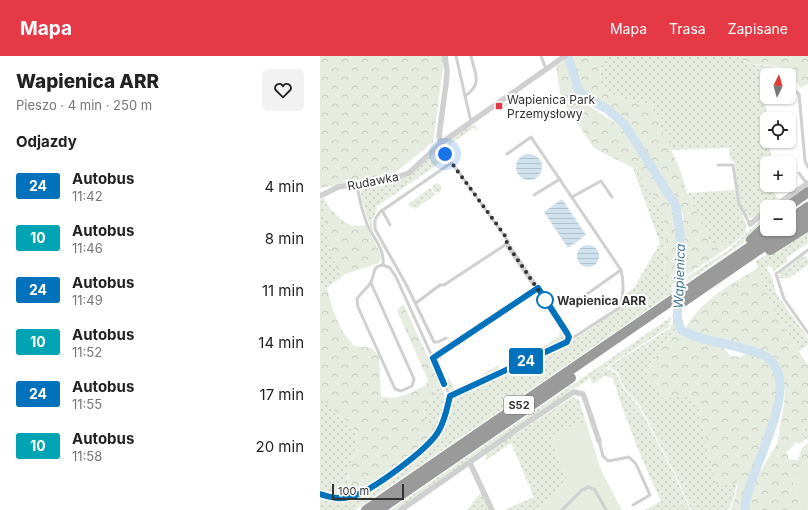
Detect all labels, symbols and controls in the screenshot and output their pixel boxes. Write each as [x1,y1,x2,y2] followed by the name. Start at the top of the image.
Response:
[20,17,72,40] text: Mapa
[610,20,647,37] text: Mapa
[669,20,706,37] text: Trasa
[728,20,788,37] text: Zapisane
[760,68,796,104] north arrow
[760,68,796,236] map controls
[262,69,304,111] button: heart
[16,70,159,93] text: Wapienica ARR
[507,92,595,121] place label: Wapienica Park Przemysłowy
[16,97,152,113] text: Pieszo · 4 min · 250 m
[494,101,504,111] marker: Wapienica Park Przemysłowy
[760,112,796,148] button: locate
[16,132,77,151] text: Odjazdy
[435,144,455,164] your location
[760,156,796,192] button: +
[72,169,134,188] text: Autobus
[346,169,400,193] street label: Rudawka
[29,177,47,194] text: 24
[264,177,304,196] text: 4 min
[72,188,103,204] text: 11:42
[760,200,796,236] button: −
[72,221,134,240] text: Autobus
[30,229,46,246] text: 10
[265,229,304,248] text: 8 min
[72,240,103,256] text: 11:46
[670,243,688,309] water label: Wapienica
[72,273,134,292] text: Autobus
[29,281,47,298] text: 24
[262,281,304,300] text: 11 min
[536,291,554,309] marker: Wapienica ARR
[72,292,103,308] text: 11:49
[557,293,646,308] place label: Wapienica ARR
[72,325,134,344] text: Autobus
[30,333,46,350] text: 10
[258,333,304,352] text: 14 min
[72,344,102,360] text: 11:52
[508,348,544,374] line badge: 24
[517,352,535,369] text: 24
[72,377,134,396] text: Autobus
[29,385,47,402] text: 24
[260,385,304,404] text: 17 min
[72,396,102,412] text: 11:55
[504,396,534,414] road number: S52
[72,429,134,448] text: Autobus
[30,437,46,454] text: 10
[256,437,304,456] text: 20 min
[72,448,102,464] text: 11:58
[332,482,404,501] scale bar
[338,484,369,498] text: 100 m

